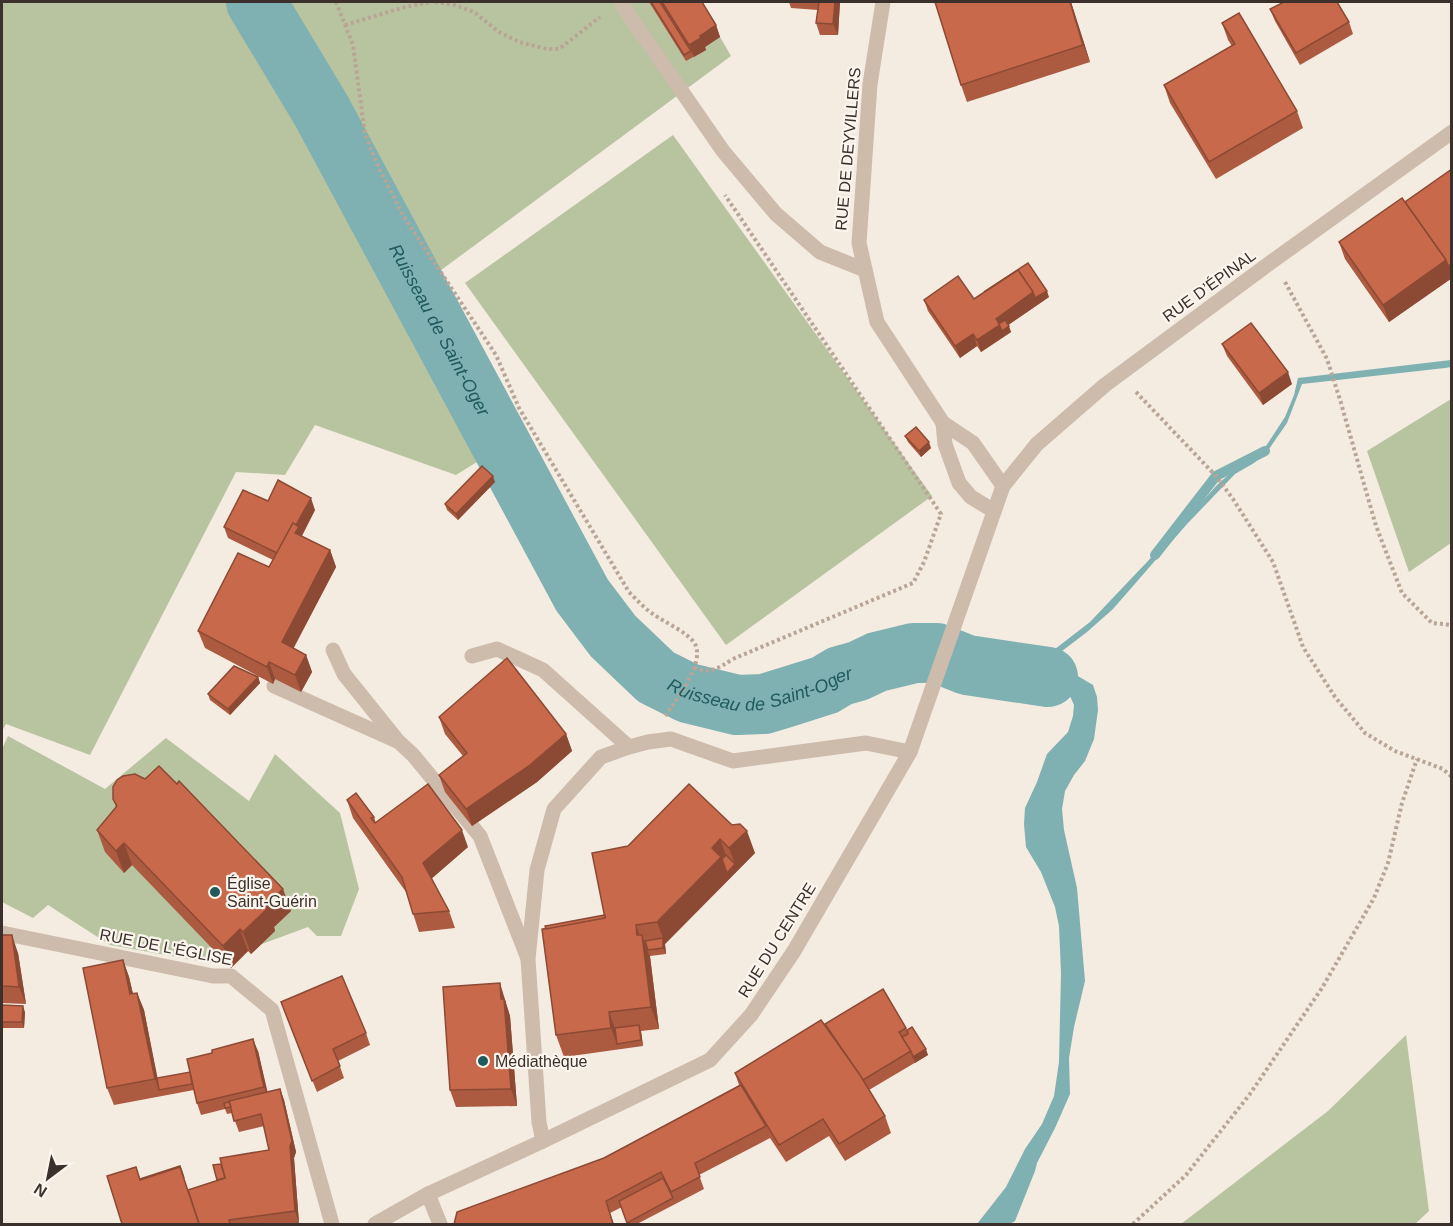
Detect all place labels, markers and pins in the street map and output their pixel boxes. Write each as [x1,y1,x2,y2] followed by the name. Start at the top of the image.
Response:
[227,874,317,910] place label: Église Saint-Guérin
[208,885,222,899] marker: Église Saint-Guérin
[495,1053,588,1070] place label: Médiathèque
[476,1054,490,1068] marker: Médiathèque

